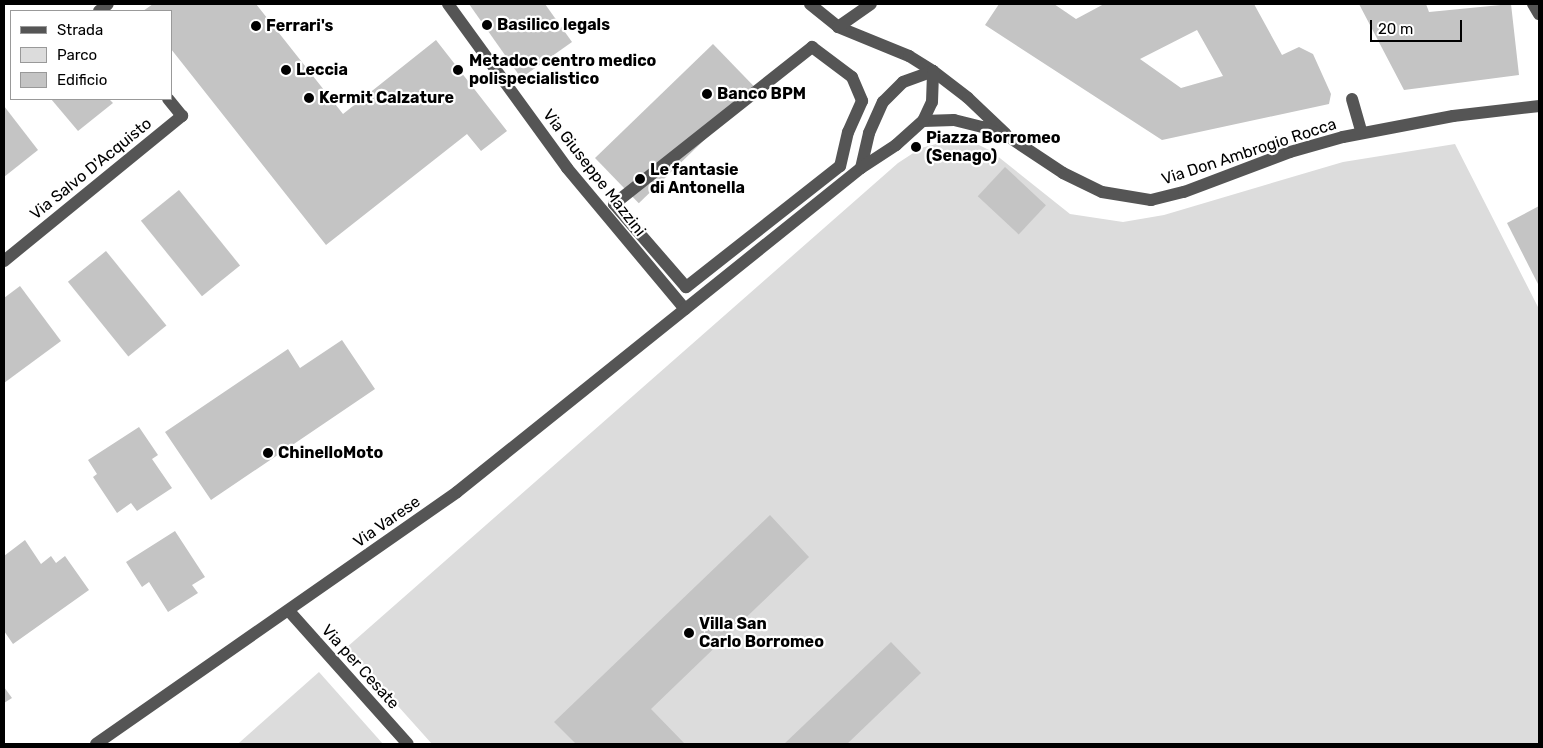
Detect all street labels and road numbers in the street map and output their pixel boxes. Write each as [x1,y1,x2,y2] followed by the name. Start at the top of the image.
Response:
[538,106,650,240] street label: Via Giuseppe Mazzini
[26,114,156,224] street label: Via Salvo D'Acquisto
[1159,115,1339,189] street label: Via Don Ambrogio Rocca
[350,492,424,552] street label: Via Varese
[317,621,403,713] street label: Via per Cesate

